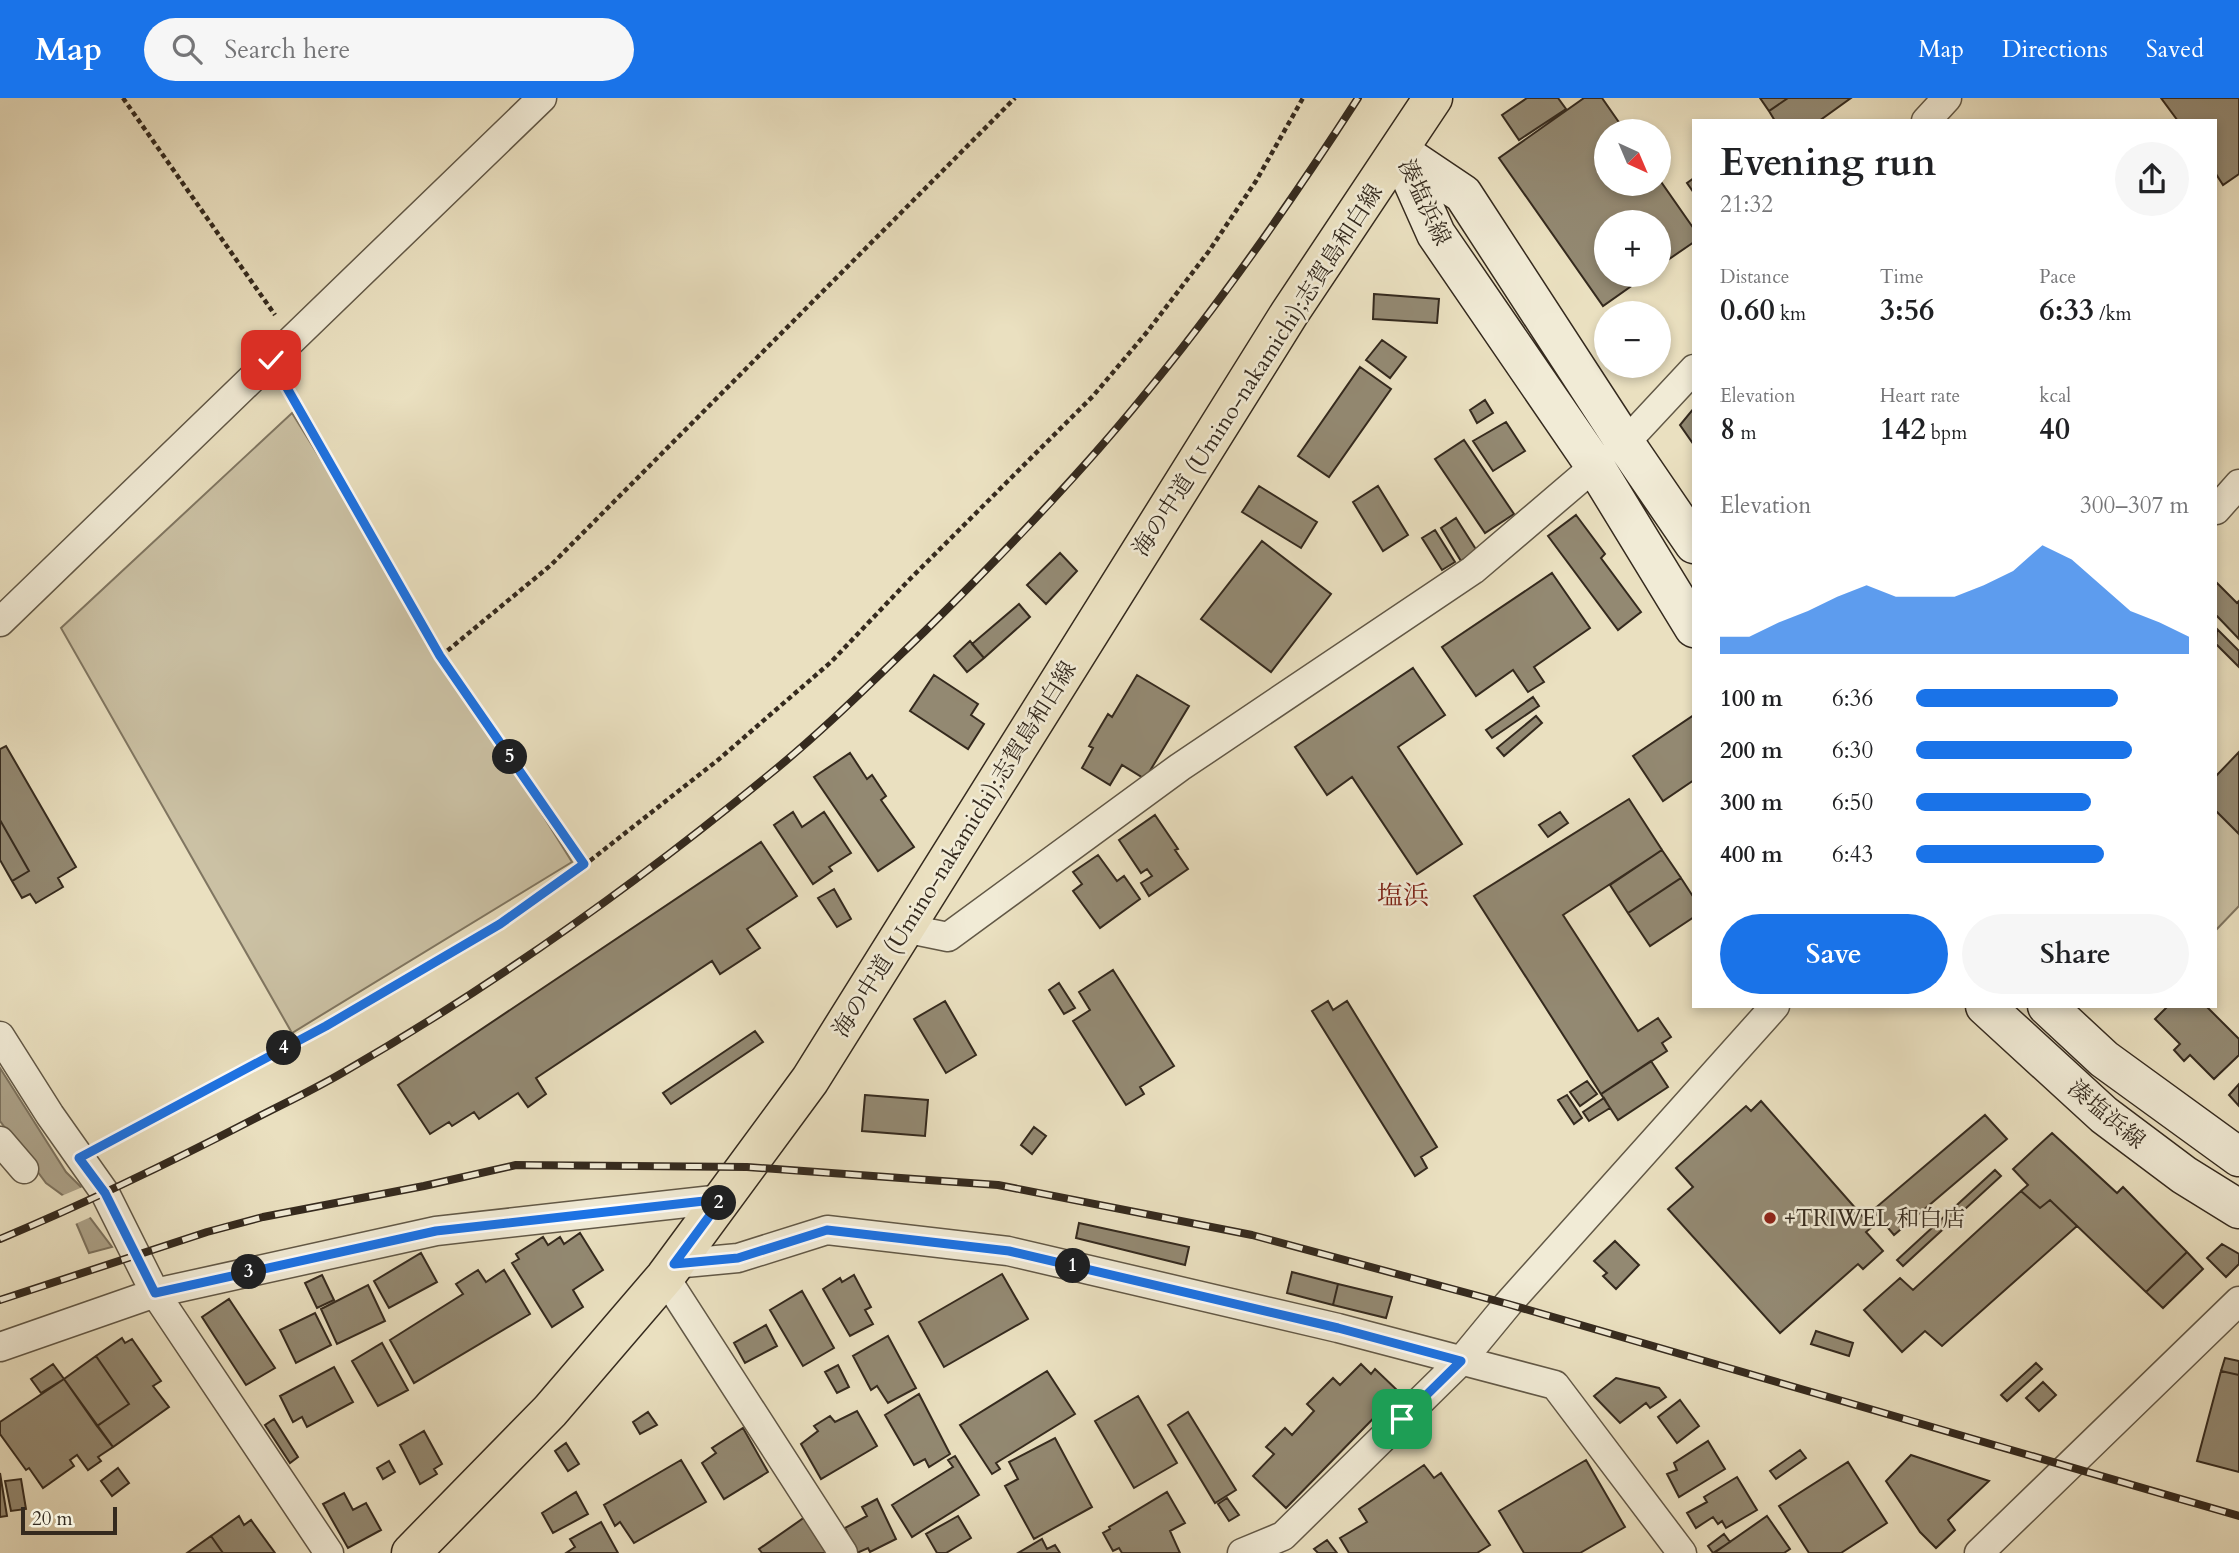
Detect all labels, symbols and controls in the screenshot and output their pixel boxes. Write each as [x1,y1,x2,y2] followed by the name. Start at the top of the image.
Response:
[144,18,634,81] search box
[35,27,102,72] text: Map
[168,30,206,68] icon: search
[224,32,350,67] text: Search here
[1918,33,1964,66] text: Map
[2002,33,2108,66] text: Directions
[2146,33,2204,66] text: Saved
[1594,119,1671,196] north arrow
[1594,119,1671,378] map controls
[1720,137,1936,189] text: Evening run
[2115,142,2189,216] button: share
[1391,154,1458,250] street label: 湊塩浜線
[1125,178,1390,562] street label: 海の中道 (Umino-nakamichi);志賀島和白線
[1720,189,1773,220] text: 21:32
[1594,210,1671,287] button: +
[1720,264,1789,290] text: Distance
[1880,264,1924,290] text: Time
[2039,264,2076,290] text: Pace
[1720,290,1775,331] text: 0.60
[1880,290,1934,331] text: 3:56
[2039,290,2094,331] text: 6:33
[1594,301,1671,378] button: −
[1775,301,1806,327] text: km
[2094,301,2132,327] text: /km
[241,330,301,390] pin
[252,341,290,379] icon: check
[1720,383,1795,409] text: Elevation
[1880,383,1960,409] text: Heart rate
[2039,383,2071,409] text: kcal
[1720,409,1735,450] text: 8
[1880,409,1926,450] text: 142
[2039,409,2070,450] text: 40
[1735,420,1757,446] text: m
[1926,420,1967,446] text: bpm
[1720,490,1811,521] text: Elevation
[2080,490,2189,521] text: 300–307 m
[825,655,1084,1043] street label: 海の中道 (Umino-nakamichi);志賀島和白線
[1720,683,1783,714] text: 100 m
[1832,683,1873,714] text: 6:36
[1720,735,1783,766] text: 200 m
[1832,735,1873,766] text: 6:30
[492,740,528,774] pin: 5
[505,743,514,769] text: 5
[1720,787,1783,818] text: 300 m
[1832,787,1873,818] text: 6:50
[1720,839,1783,870] text: 400 m
[1832,839,1873,870] text: 6:43
[1377,878,1429,913] district label: 塩浜
[1720,914,1948,994] button: Save
[1962,914,2189,994] button: Share
[266,1030,302,1066] pin: 4
[279,1034,288,1060] text: 4
[2061,1073,2152,1156] street label: 湊塩浜線
[702,1186,736,1220] pin: 2
[714,1189,723,1215] text: 2
[1784,1203,1965,1234] place label: +TRIWEL 和白店
[1762,1210,1778,1226] marker: +TRIWEL 和白店
[1056,1248,1090,1284] pin: 1
[1068,1252,1077,1278] text: 1
[232,1254,266,1290] pin: 3
[244,1258,253,1284] text: 3
[1372,1389,1432,1449] pin
[1383,1400,1421,1438] icon: arrive
[21,1504,117,1536] scale bar
[32,1506,73,1532] text: 20 m

